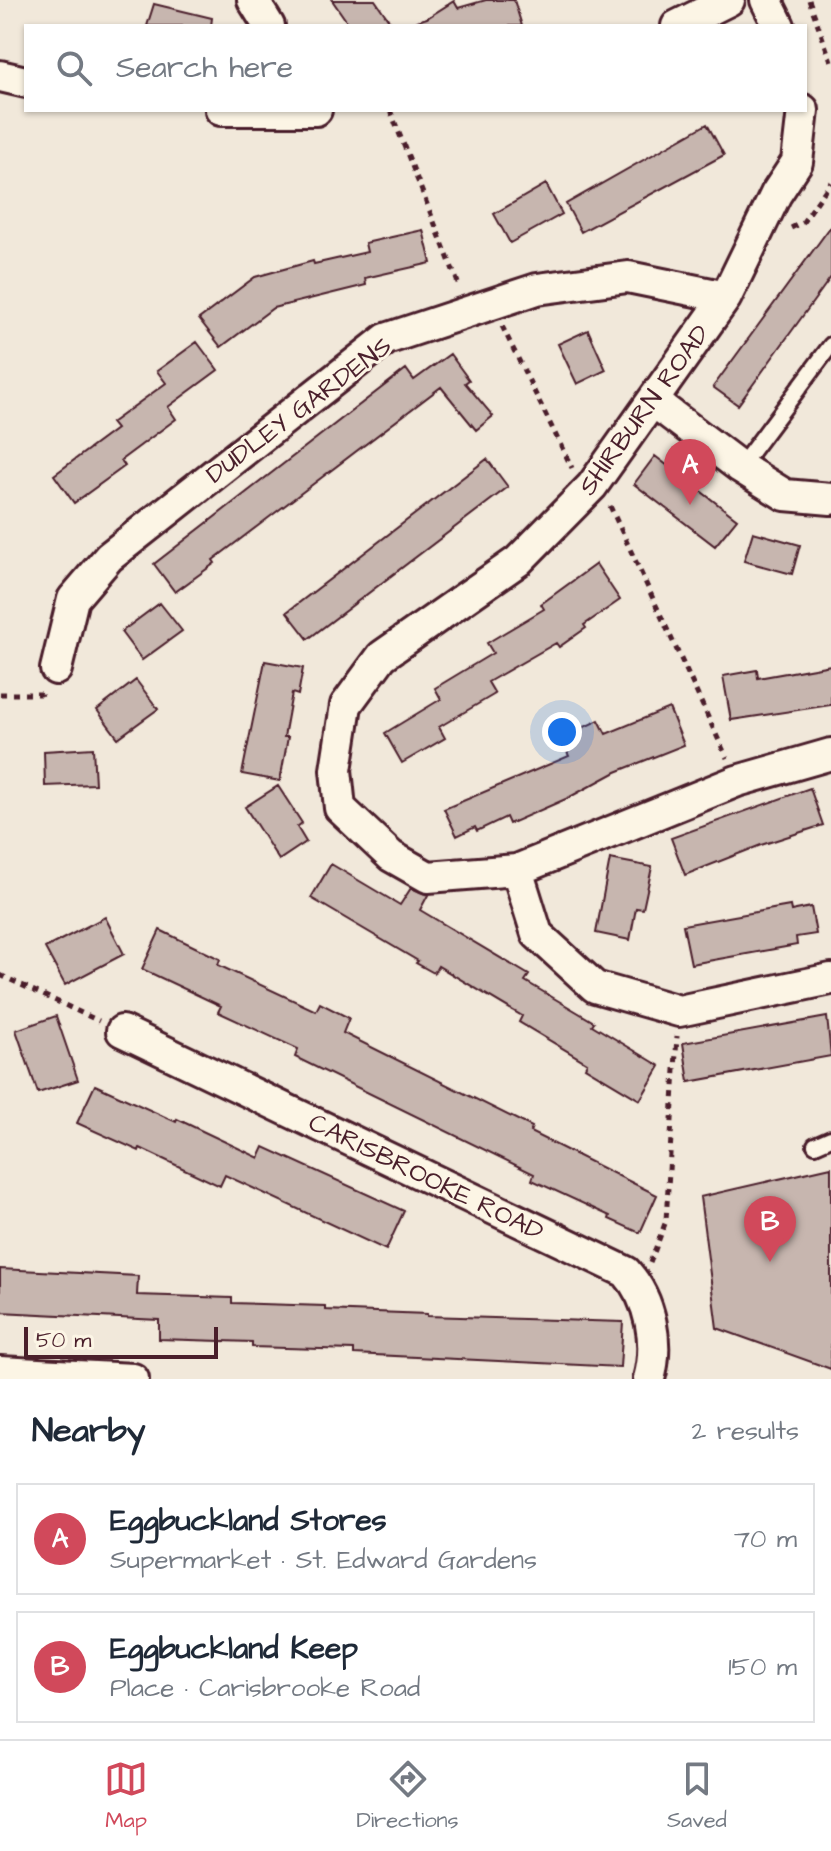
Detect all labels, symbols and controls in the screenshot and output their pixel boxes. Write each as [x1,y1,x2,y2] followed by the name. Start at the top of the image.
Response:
[24,24,807,112] search box
[52,46,96,90] icon: search
[116,47,293,89] text: Search here
[572,319,716,501] street label: SHIRBURN ROAD
[199,328,399,492] street label: DUDLEY GARDENS
[664,439,716,505] pin: A
[542,712,582,752] your location
[303,1104,550,1250] street label: CARISBROOKE ROAD
[744,1196,796,1262] pin: B
[24,1323,218,1359] scale bar
[36,1325,91,1356] text: 50 m
[32,1407,146,1455] text: Nearby
[691,1413,799,1449] text: 2 results
[110,1500,387,1542] text: Eggbuckland Stores
[52,1521,68,1557] text: A
[734,1521,797,1557] text: 70 m
[110,1542,537,1578] text: Supermarket · St. Edward Gardens
[110,1628,358,1670] text: Eggbuckland Keep
[51,1649,69,1685] text: B
[728,1649,797,1685] text: 150 m
[110,1670,420,1706] text: Place · Carisbrooke Road
[104,1757,148,1836] tab: Map
[356,1757,459,1836] tab: Directions
[667,1757,727,1836] tab: Saved

